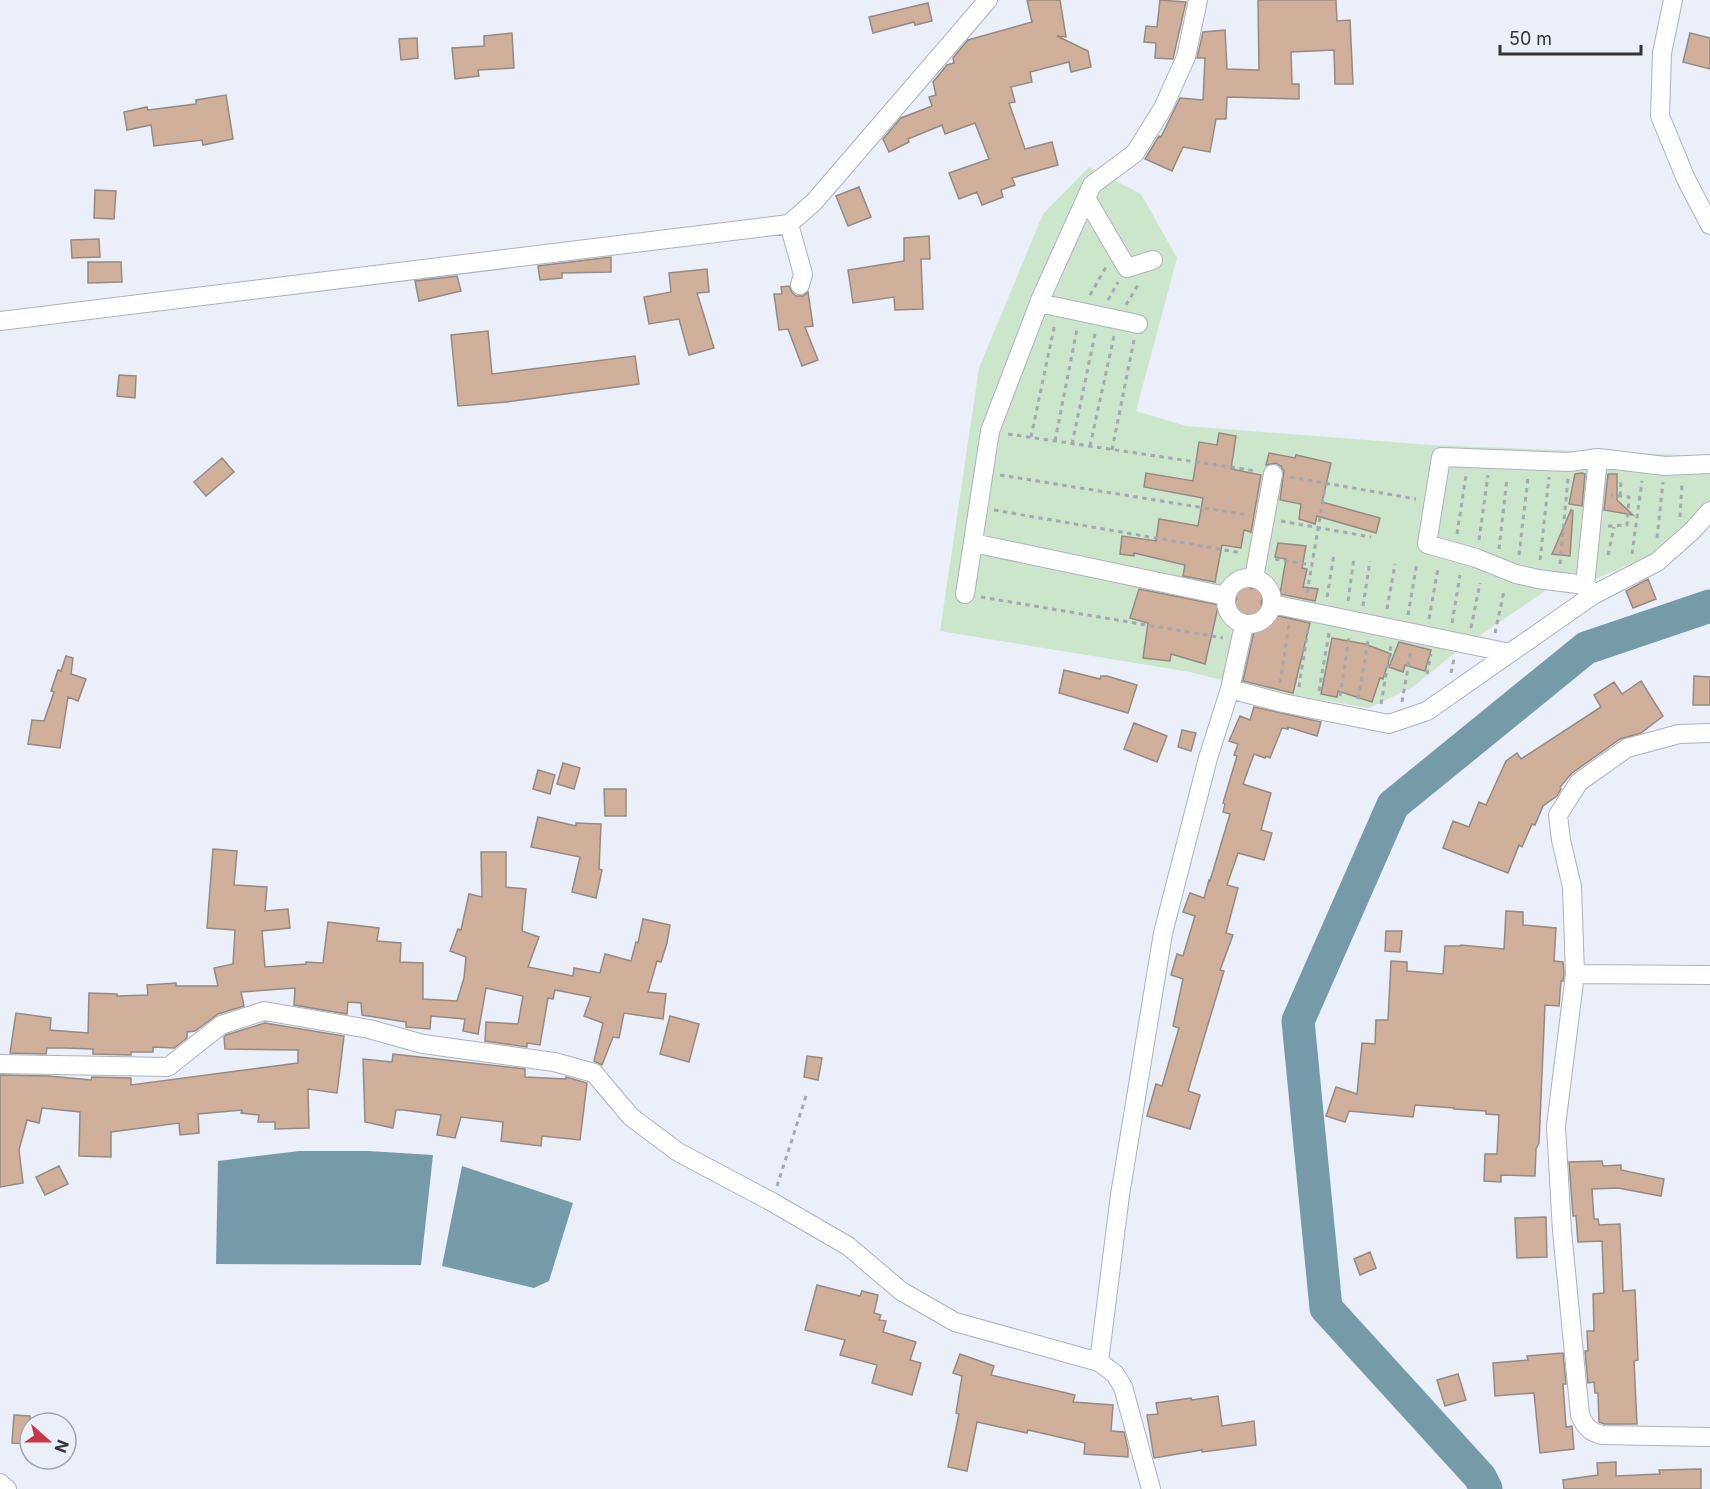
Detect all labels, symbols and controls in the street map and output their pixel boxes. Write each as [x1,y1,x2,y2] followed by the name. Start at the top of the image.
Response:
[1500,18,1641,56] scale bar
[1509,28,1552,49] text: 50 m
[18,1411,78,1471] north arrow
[50,1437,74,1456] text: N

